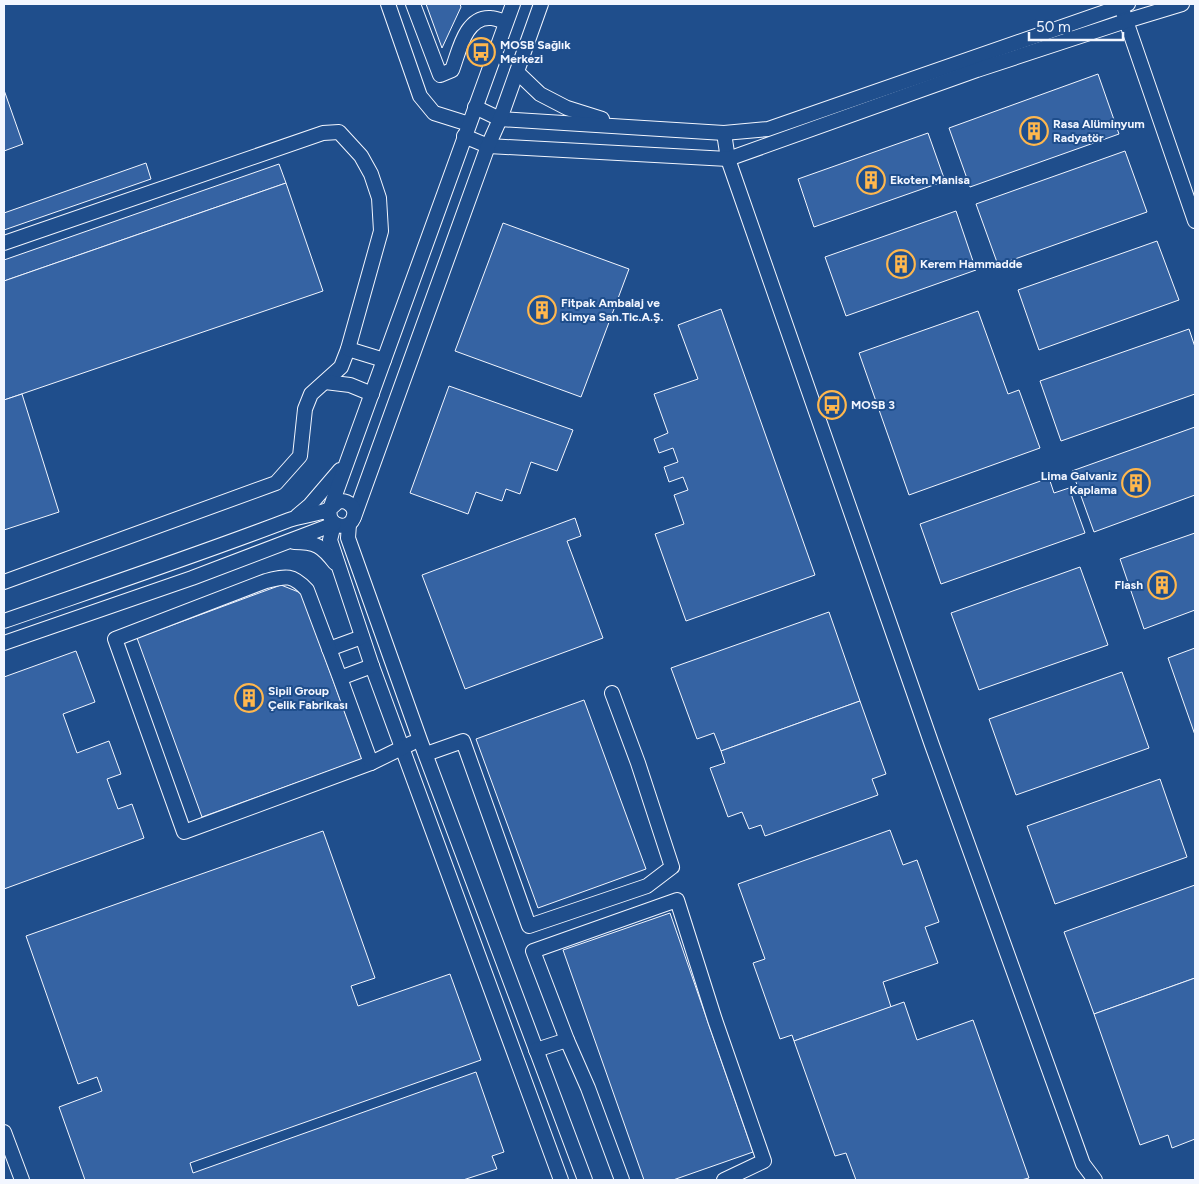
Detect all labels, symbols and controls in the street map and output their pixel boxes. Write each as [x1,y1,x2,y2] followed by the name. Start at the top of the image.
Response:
[1029,10,1123,42] scale bar
[1036,18,1071,36] text: 50 m
[466,37,496,67] bus stop icon: MOSB Sağlık Merkezi
[500,38,571,66] place label: MOSB Sağlık Merkezi
[1019,116,1049,146] building icon: Rasa Alüminyum Radyatör
[1053,117,1145,145] place label: Rasa Alüminyum Radyatör
[856,165,886,195] building icon: Ekoten Manisa
[890,173,970,187] place label: Ekoten Manisa
[886,249,916,279] building icon: Kerem Hammadde
[920,257,1023,271] place label: Kerem Hammadde
[527,295,557,325] building icon: Fitpak Ambalaj ve Kimya San.Tic.A.Ş.
[561,296,663,324] place label: Fitpak Ambalaj ve Kimya San.Tic.A.Ş.
[817,390,847,420] bus stop icon: MOSB 3
[851,398,895,412] place label: MOSB 3
[1121,468,1151,498] building icon: Lima Galvaniz Kaplama
[1041,469,1117,497] place label: Lima Galvaniz Kaplama
[1147,570,1177,600] building icon: Flash
[1115,578,1143,592] place label: Flash
[234,683,264,713] building icon: Sipil Group Çelik Fabrikası
[268,684,348,712] place label: Sipil Group Çelik Fabrikası

